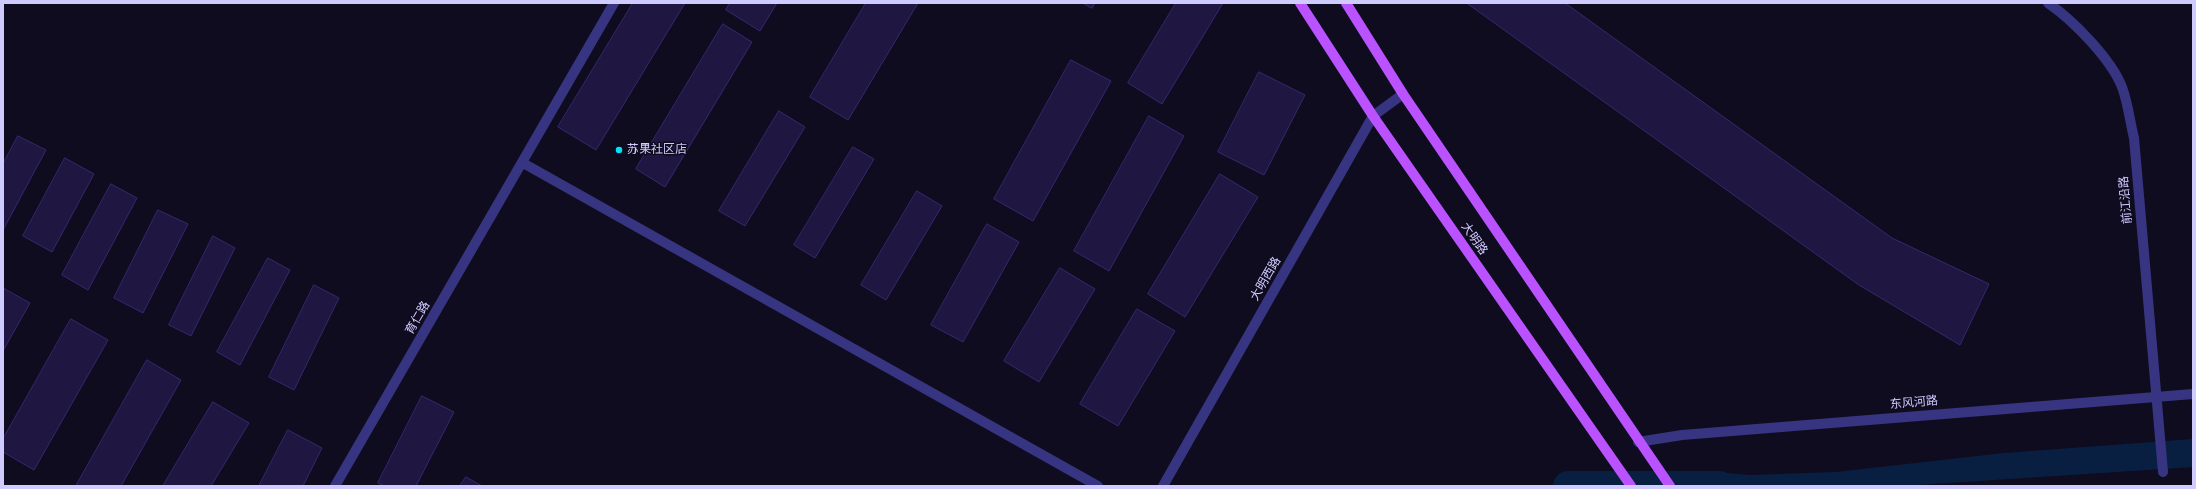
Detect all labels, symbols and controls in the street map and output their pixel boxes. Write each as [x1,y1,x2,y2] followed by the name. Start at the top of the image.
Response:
[627,143,687,157] place label: 苏果社区店
[614,145,624,155] marker: 苏果社区店
[2117,175,2135,225] street label: 前江沿路
[1458,220,1490,258] street label: 大明路
[1248,255,1284,303] street label: 大明西路
[403,299,433,337] street label: 育仁路
[1889,394,1939,412] street label: 东风河路

